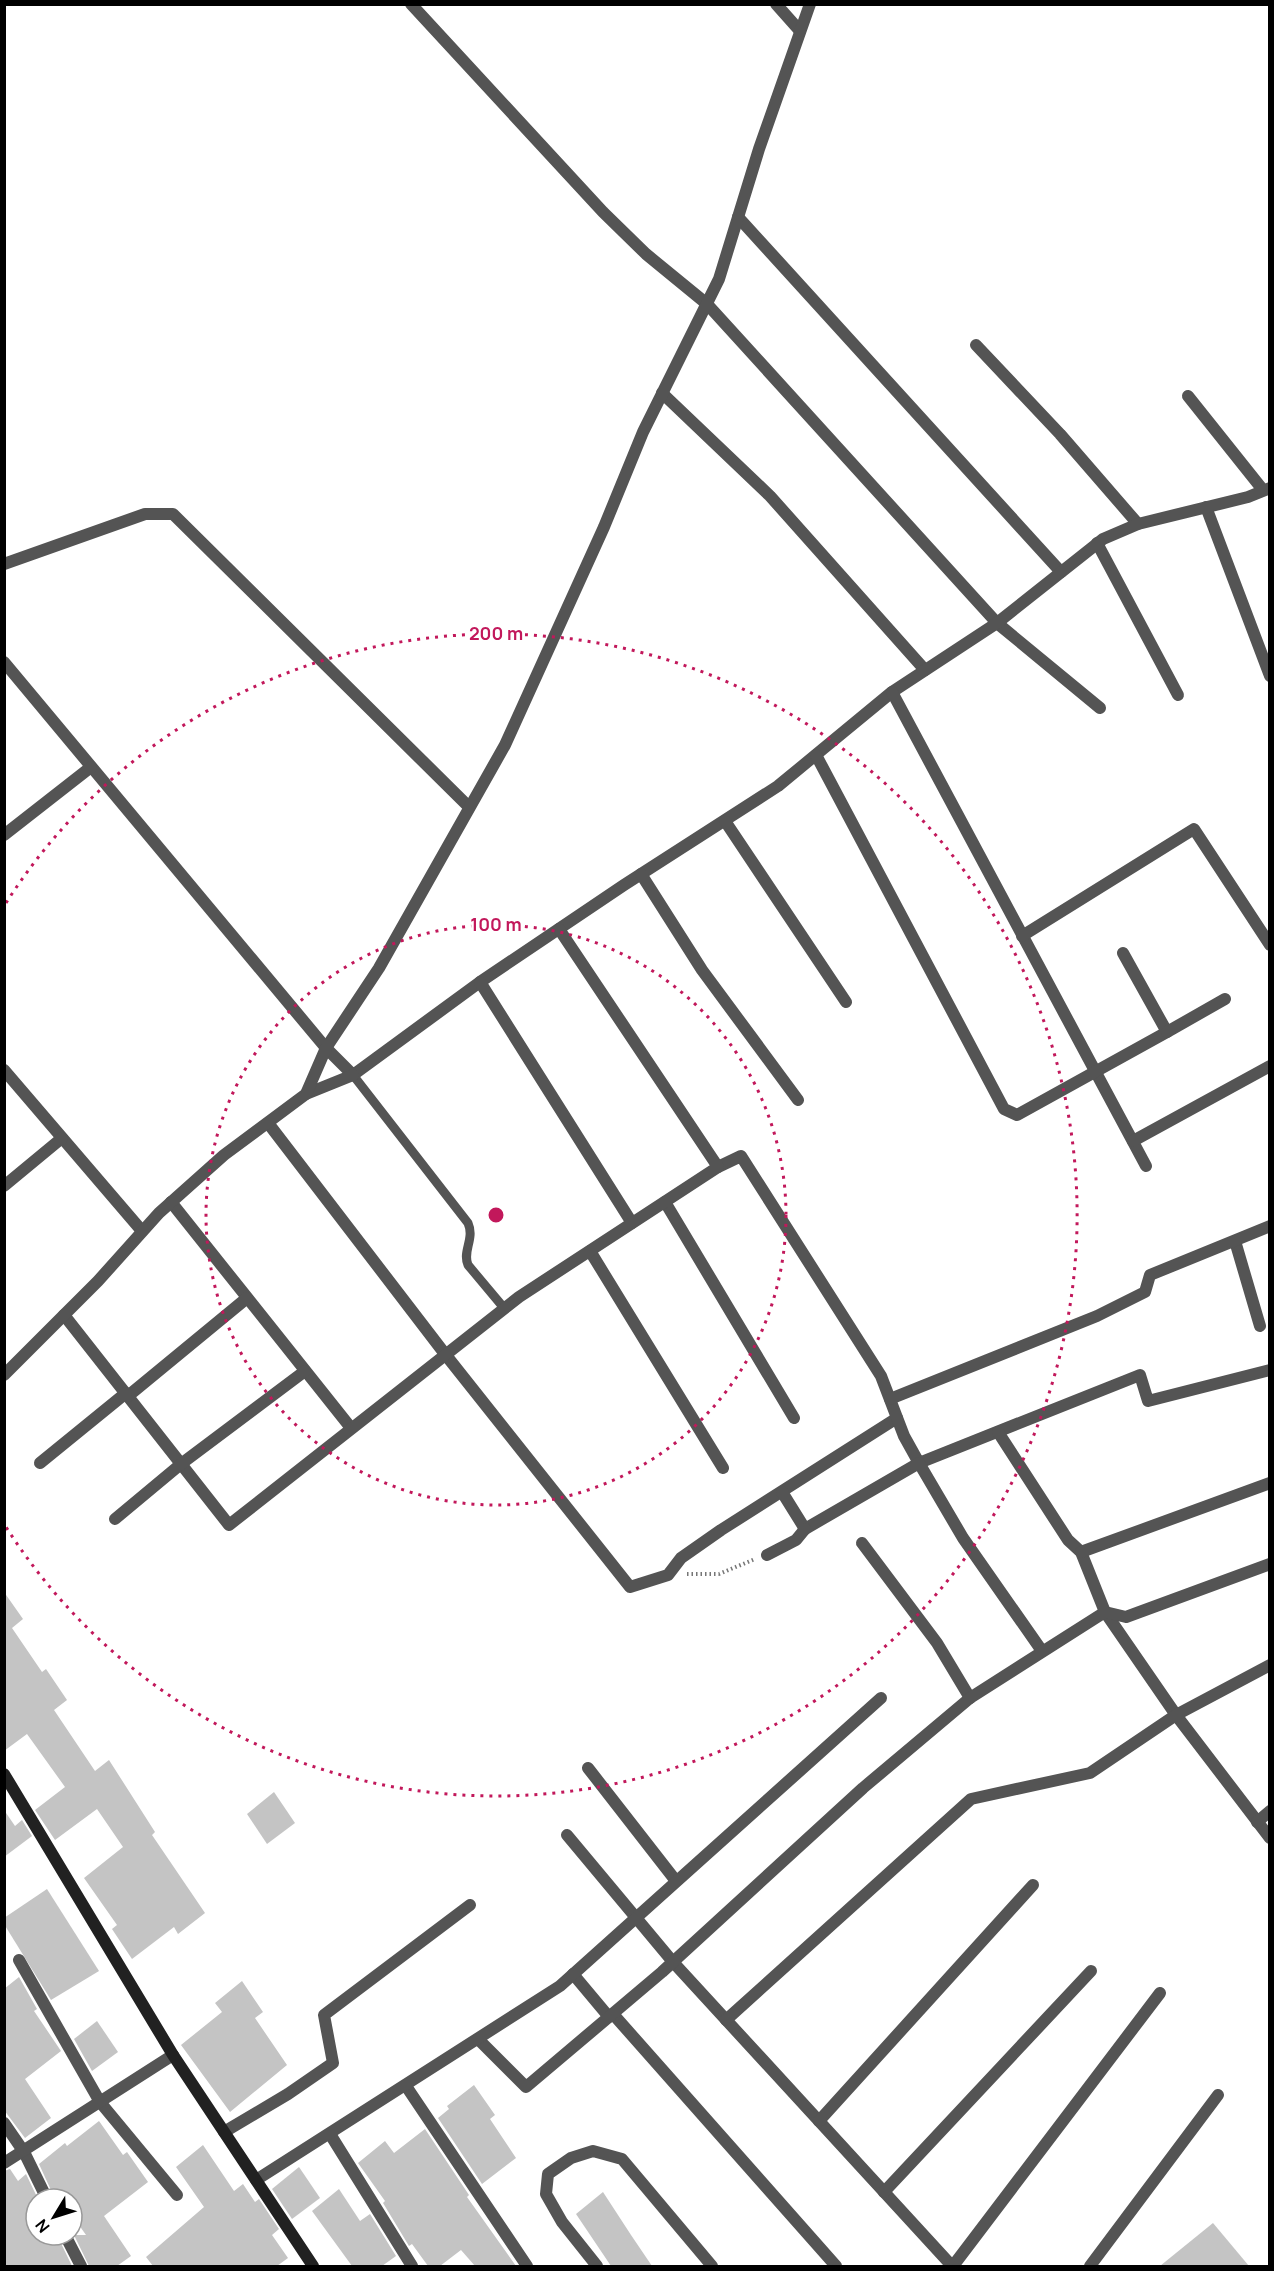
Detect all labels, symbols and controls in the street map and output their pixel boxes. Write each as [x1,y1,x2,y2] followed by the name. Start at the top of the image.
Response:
[469,621,523,645] text: 200 m
[470,912,522,936] text: 100 m
[486,1205,506,1225] centre of rings
[24,2187,84,2247] north arrow
[30,2215,54,2238] text: N

